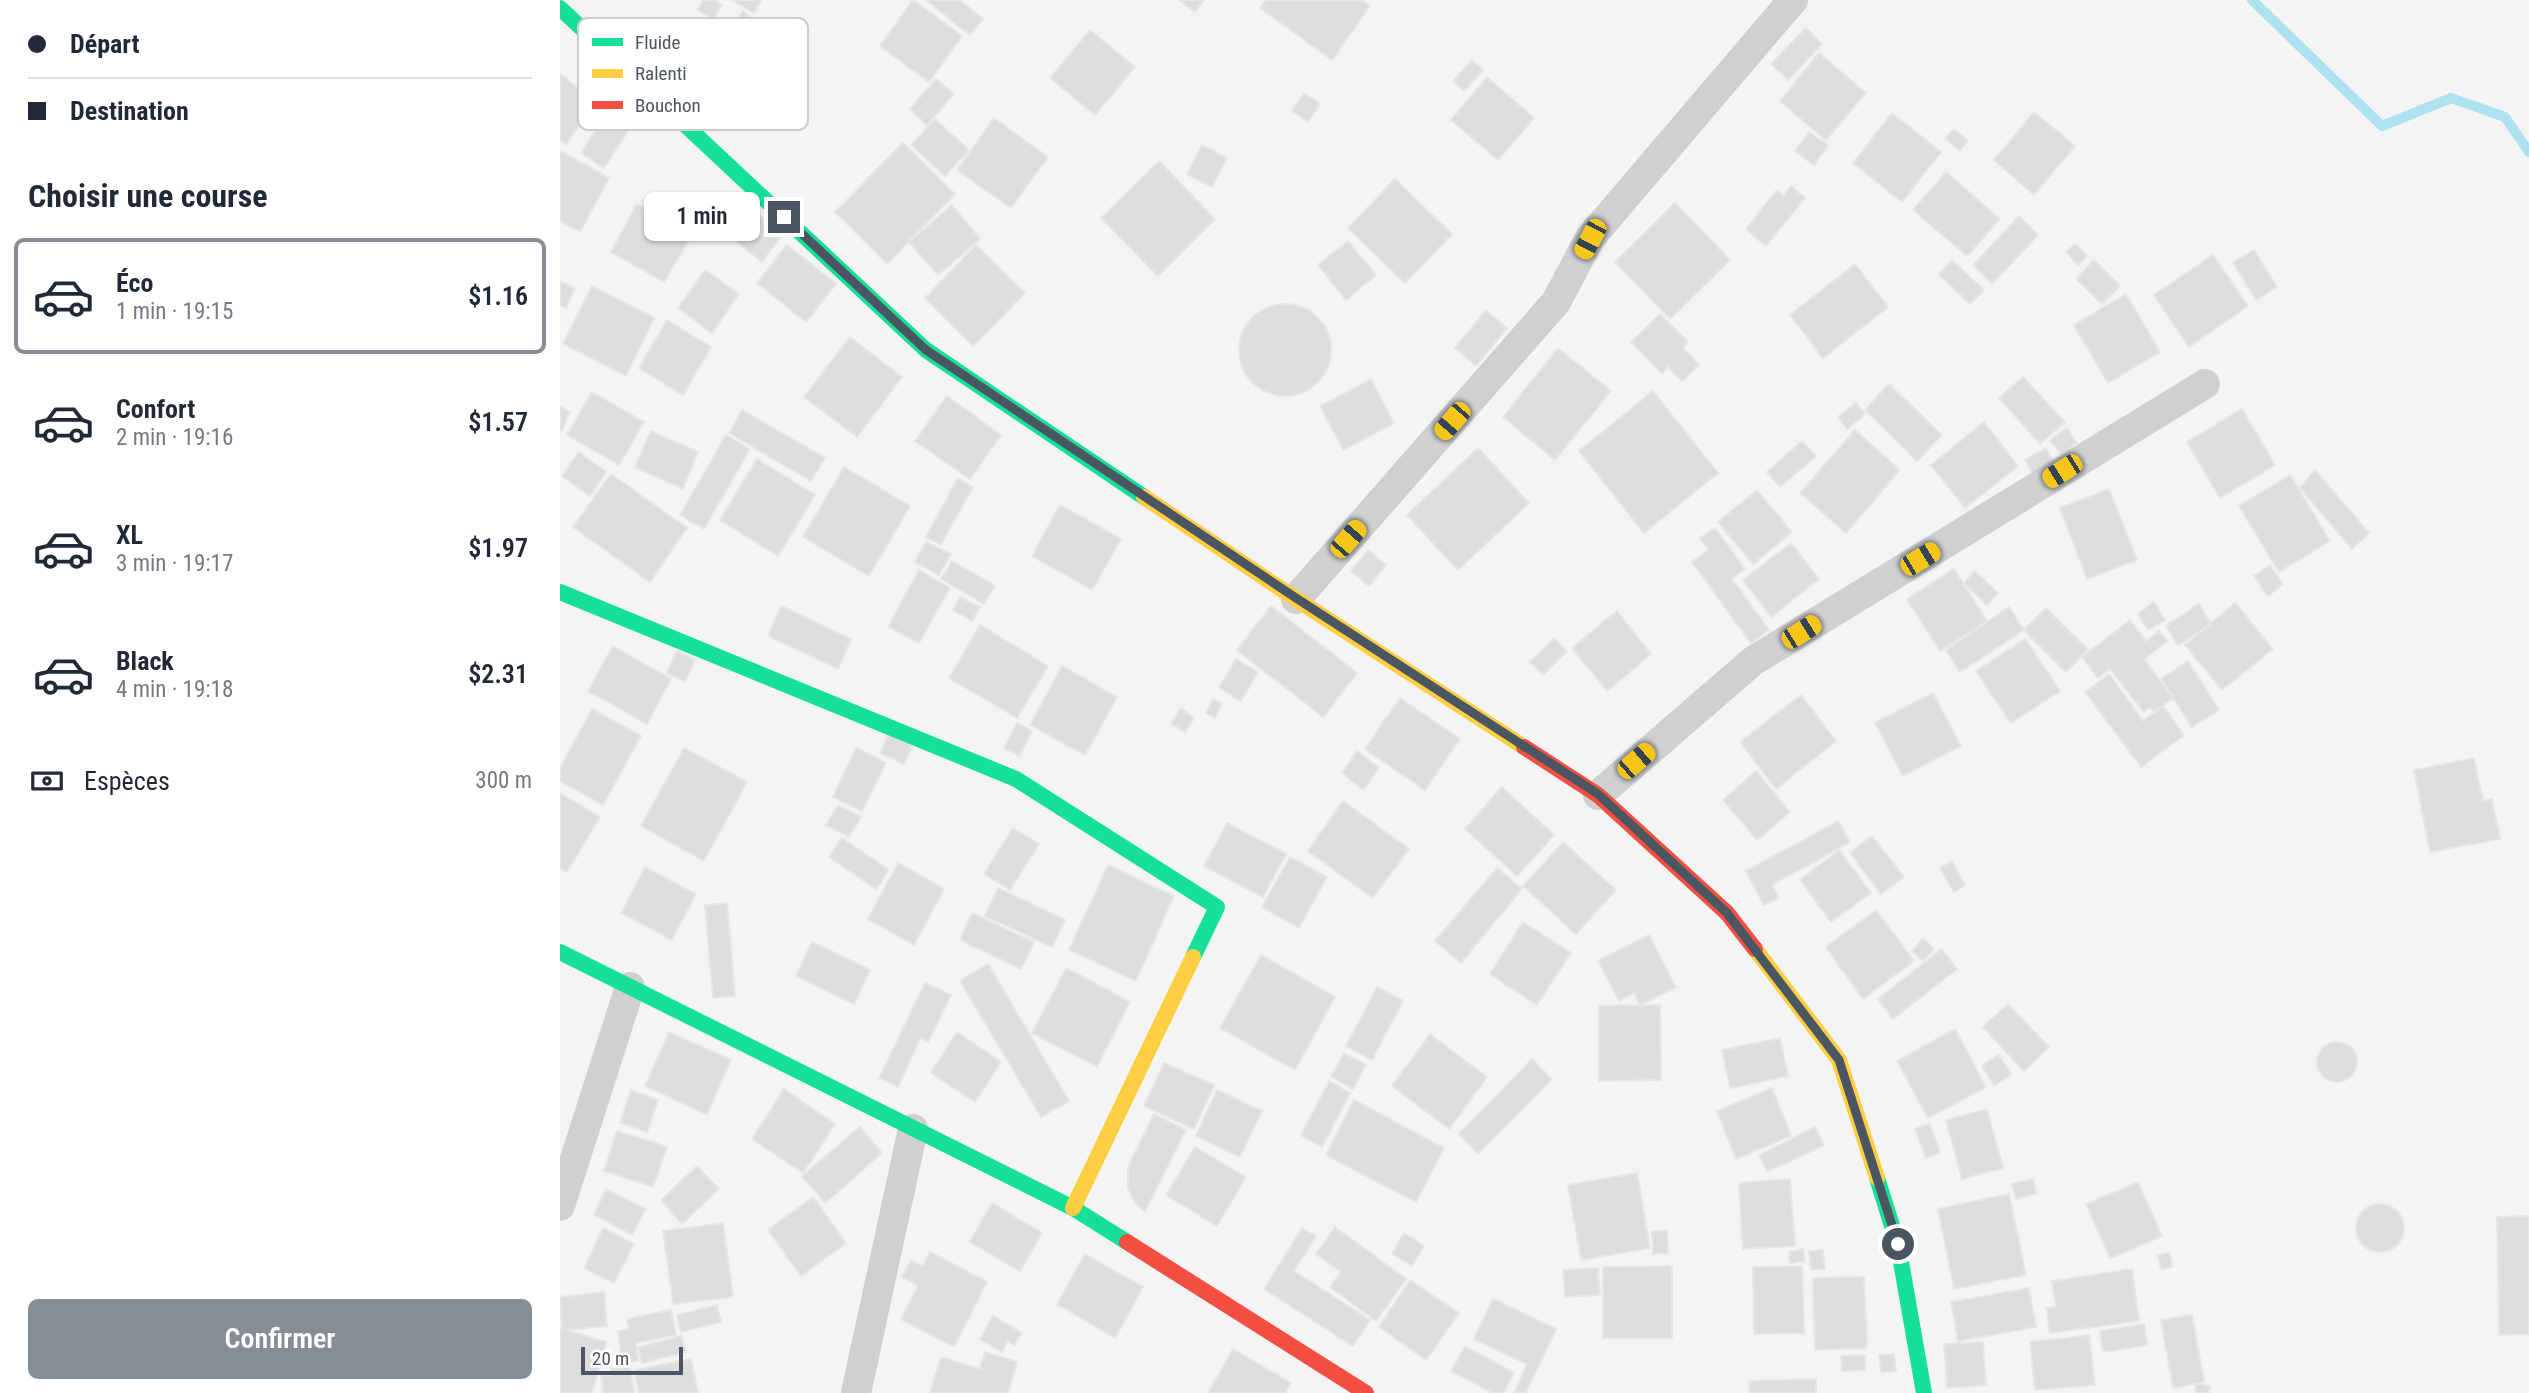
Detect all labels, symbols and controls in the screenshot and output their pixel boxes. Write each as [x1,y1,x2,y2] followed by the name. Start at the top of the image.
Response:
[578,18,808,130] legend
[70,29,139,59] text: Départ
[635,31,680,54] text: Fluide
[635,62,687,85] text: Ralenti
[635,94,701,117] text: Bouchon
[70,96,189,126] text: Destination
[28,177,268,215] text: Choisir une course
[644,192,760,242] callout: 1 min
[768,201,800,233] route end
[677,203,727,230] text: 1 min
[1571,216,1610,262] car
[32,265,95,328] icon: car
[116,268,153,298] text: Éco
[468,281,528,311] text: $1.16
[116,298,233,325] text: 1 min · 19:15
[32,391,95,454] icon: car
[116,394,195,424] text: Confort
[1431,398,1474,444] car
[468,407,528,437] text: $1.57
[116,424,233,451] text: 2 min · 19:16
[2039,451,2086,491] car
[1327,516,1370,562] car
[32,517,95,580] icon: car
[116,520,143,550] text: XL
[468,533,528,563] text: $1.97
[1897,539,1944,579] car
[116,550,233,577] text: 3 min · 19:17
[1778,612,1825,652] car
[32,643,95,706] icon: car
[116,646,174,676] text: Black
[468,659,528,689] text: $2.31
[116,676,233,703] text: 4 min · 19:18
[1614,739,1659,783] car
[28,762,66,800] icon: cash
[84,766,170,796] text: Espèces
[475,767,532,794] text: 300 m
[1882,1228,1914,1260] route start
[28,1299,532,1379] button: Confirmer
[581,1344,682,1376] scale bar
[592,1347,629,1370] text: 20 m

